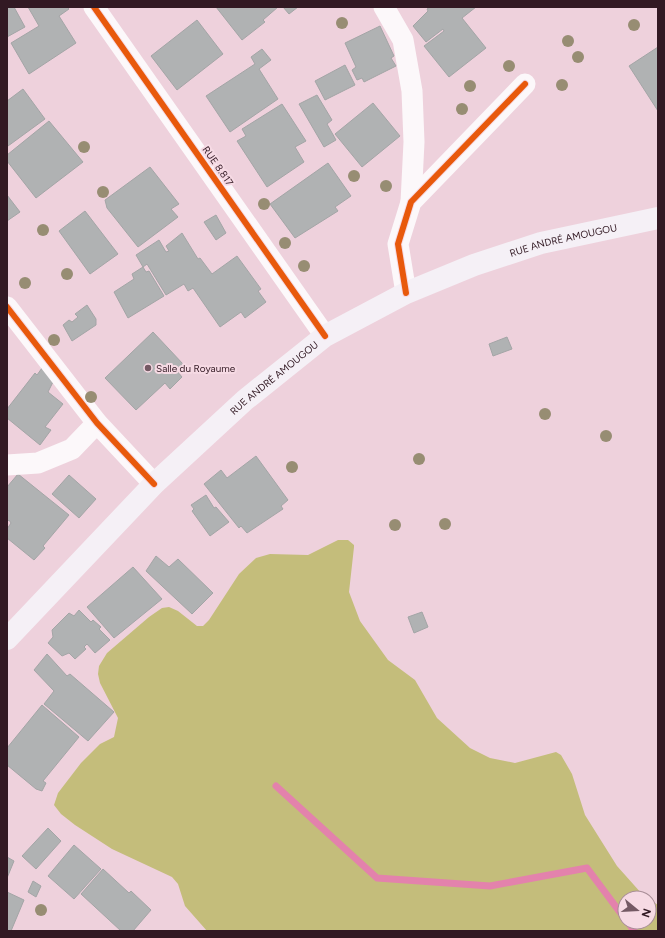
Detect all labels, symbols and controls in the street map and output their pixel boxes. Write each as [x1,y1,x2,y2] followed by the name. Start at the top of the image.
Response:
[200,144,237,189] street label: RUE 8.817
[508,220,618,259] street label: RUE ANDRÉ AMOUGOU
[227,338,321,417] street label: RUE ANDRÉ AMOUGOU
[156,362,236,375] place label: Salle du Royaume
[143,363,153,373] marker: Salle du Royaume
[617,890,657,930] north arrow
[639,907,654,919] text: N

